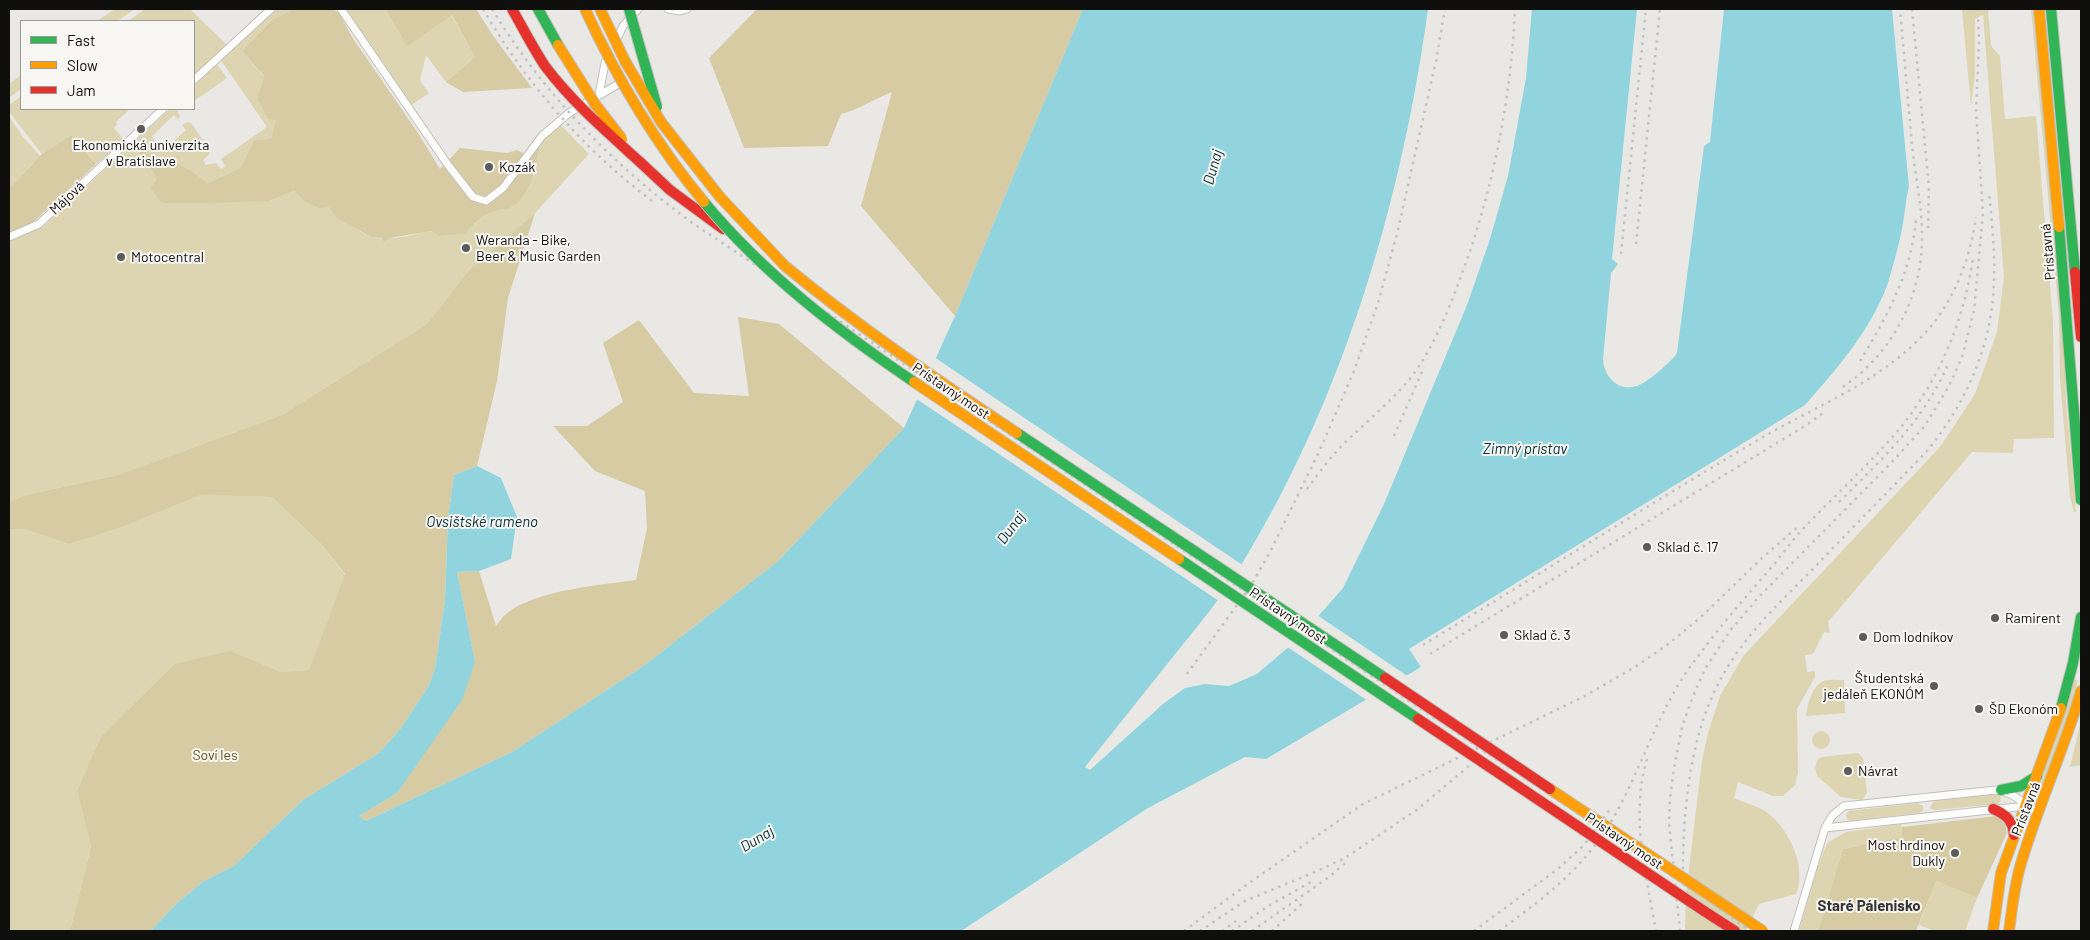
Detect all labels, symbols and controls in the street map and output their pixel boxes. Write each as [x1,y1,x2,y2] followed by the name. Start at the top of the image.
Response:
[20,20,195,110] legend
[67,31,95,49] text: Fast
[67,56,98,74] text: Slow
[67,81,96,99] text: Jam
[135,123,147,135] marker: Ekonomická univerzita v Bratislave
[73,137,209,170] place label: Ekonomická univerzita v Bratislave
[1199,147,1227,187] water label: Dunaj
[499,159,535,175] place label: Kozák
[483,161,495,173] marker: Kozák
[46,178,88,218] street label: Májová
[2037,223,2059,281] street label: Prístavná
[476,232,601,264] place label: Weranda - Bike, Beer & Music Garden
[460,242,472,254] marker: Weranda - Bike, Beer & Music Garden
[131,249,204,265] place label: Motocentral
[115,251,127,263] marker: Motocentral
[909,359,993,423] street label: Prístavný most
[1483,440,1567,458] water label: Zimný prístav
[993,508,1029,548] water label: Dunaj
[426,513,538,531] water label: Ovsištské rameno
[1657,539,1718,555] place label: Sklad č. 17
[1641,541,1653,553] marker: Sklad č. 17
[1246,584,1330,648] street label: Prístavný most
[2005,610,2061,626] place label: Ramirent
[1989,612,2001,624] marker: Ramirent
[1514,627,1571,643] place label: Sklad č. 3
[1498,629,1510,641] marker: Sklad č. 3
[1873,629,1953,645] place label: Dom lodníkov
[1857,631,1869,643] marker: Dom lodníkov
[1824,670,1924,702] place label: Študentská jedáleň EKONÓM
[1928,680,1940,692] marker: Študentská jedáleň EKONÓM
[1989,701,2058,717] place label: ŠD Ekonóm
[1973,703,1985,715] marker: ŠD Ekonóm
[192,747,238,763] park label: Soví les
[1858,763,1898,779] place label: Návrat
[1842,765,1854,777] marker: Návrat
[2008,780,2044,838] street label: Prístavná
[1582,809,1666,873] street label: Prístavný most
[737,822,777,856] water label: Dunaj
[1868,837,1945,870] place label: Most hrdinov Dukly
[1949,847,1961,859] marker: Most hrdinov Dukly
[1817,897,1921,915] district label: Staré Pálenisko

